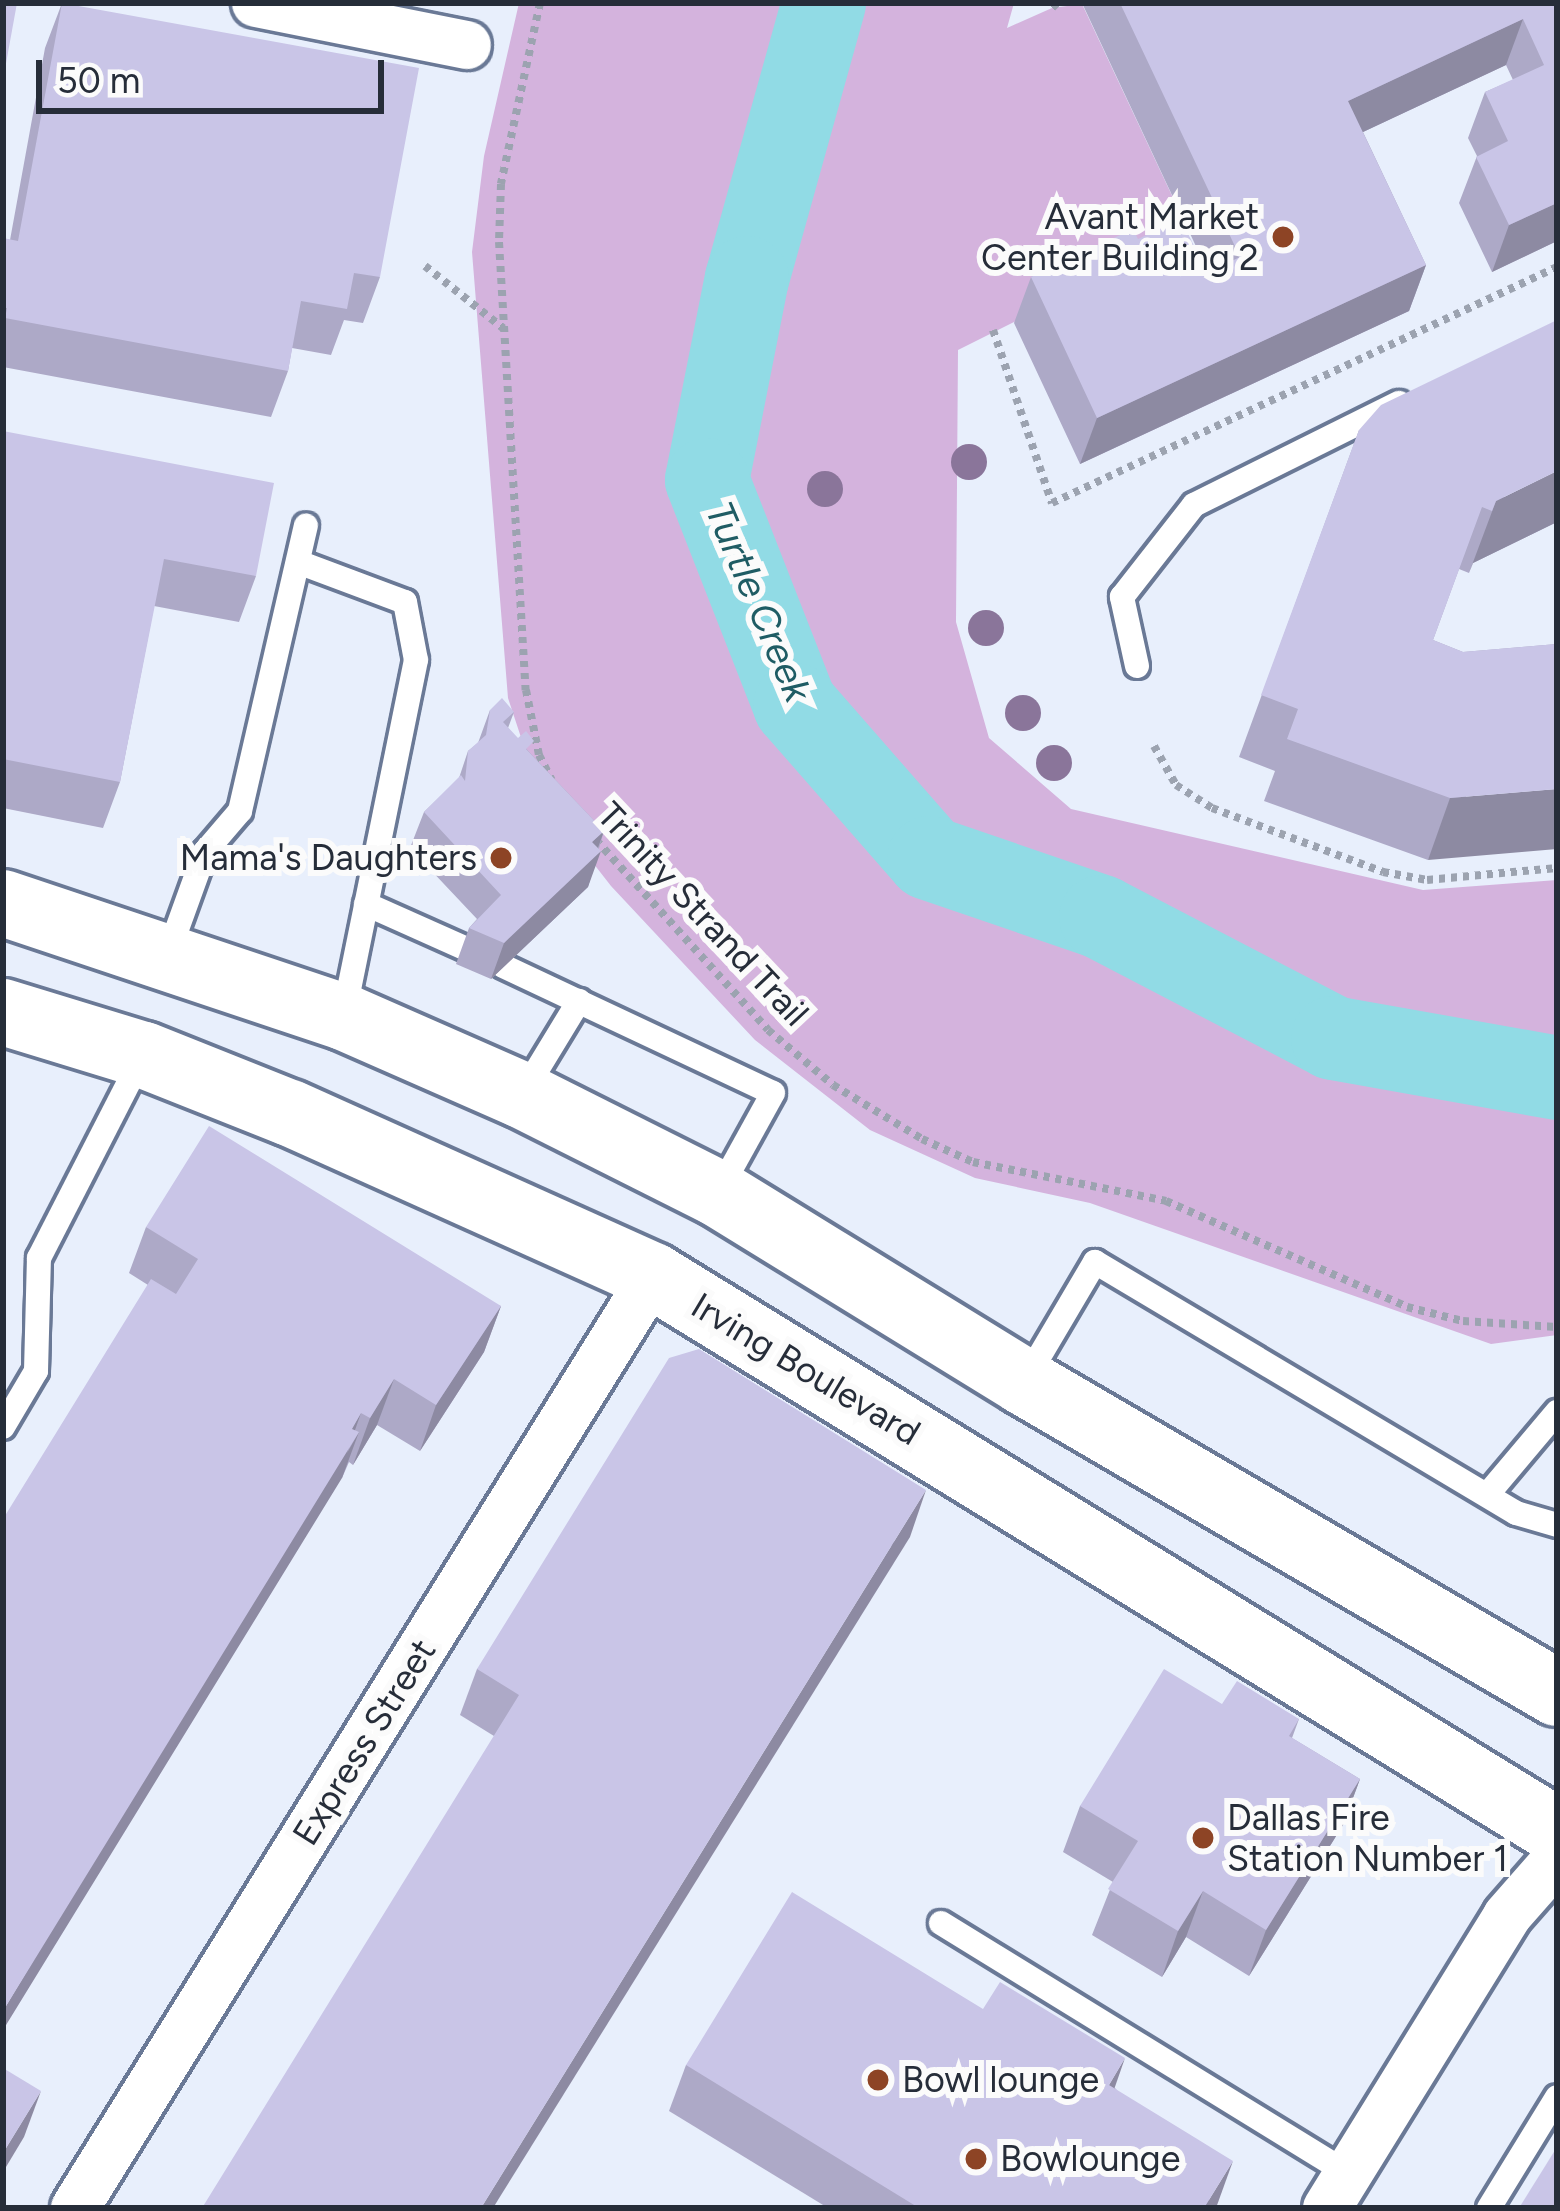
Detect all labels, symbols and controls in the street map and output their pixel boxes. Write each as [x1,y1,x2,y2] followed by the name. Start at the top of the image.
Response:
[42,36,390,110] scale bar
[57,59,140,102] text: 50 m
[981,194,1259,279] place label: Avant Market Center Building 2
[1270,224,1296,250] marker: Avant Market Center Building 2
[695,495,821,709] water label: Turtle Creek
[588,793,818,1035] street label: Trinity Strand Trail
[180,836,477,880] place label: Mama's Daughters
[488,845,514,871] marker: Mama's Daughters
[684,1284,928,1454] street label: Irving Boulevard
[283,1631,445,1853] street label: Express Street
[1227,1795,1508,1880] place label: Dallas Fire Station Number 1
[1190,1825,1216,1851] marker: Dallas Fire Station Number 1
[902,2058,1099,2102] place label: Bowl lounge
[865,2067,891,2093] marker: Bowl lounge
[1000,2137,1180,2181] place label: Bowlounge
[963,2146,989,2172] marker: Bowlounge

